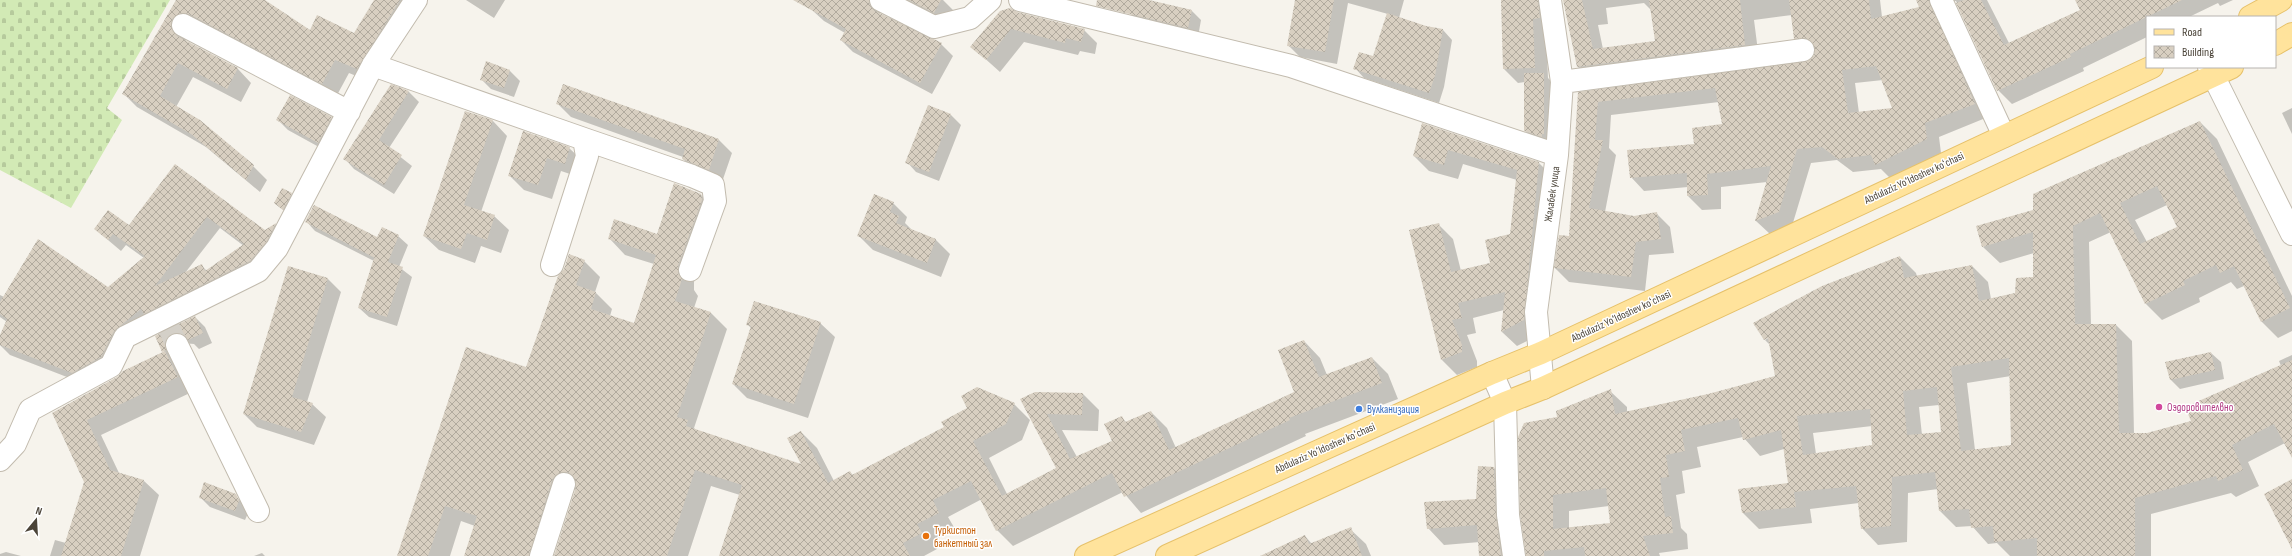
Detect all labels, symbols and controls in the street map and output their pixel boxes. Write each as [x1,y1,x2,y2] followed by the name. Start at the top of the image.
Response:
[2146,16,2276,68] legend
[2182,25,2202,40] text: Road
[2182,45,2214,60] text: Building
[1861,149,1966,207] street label: Abdulaziz Yoʻldoshev koʻchasi
[1542,165,1562,223] street label: Жалабек улица
[1568,287,1673,345] street label: Abdulaziz Yoʻldoshev koʻchasi
[2167,401,2234,414] place label: Оэдоровителвно
[2154,402,2164,412] marker: Оэдоровителвно
[1367,403,1419,416] place label: Вулканизация
[1354,404,1364,414] marker: Вулканизация
[1272,420,1377,476] street label: Abdulaziz Yoʻldoshev koʻchasi
[16,500,56,540] north arrow
[34,504,44,518] text: N
[934,524,992,550] place label: Туркистон банкетный зал
[921,531,931,541] marker: Туркистон банкетный зал

